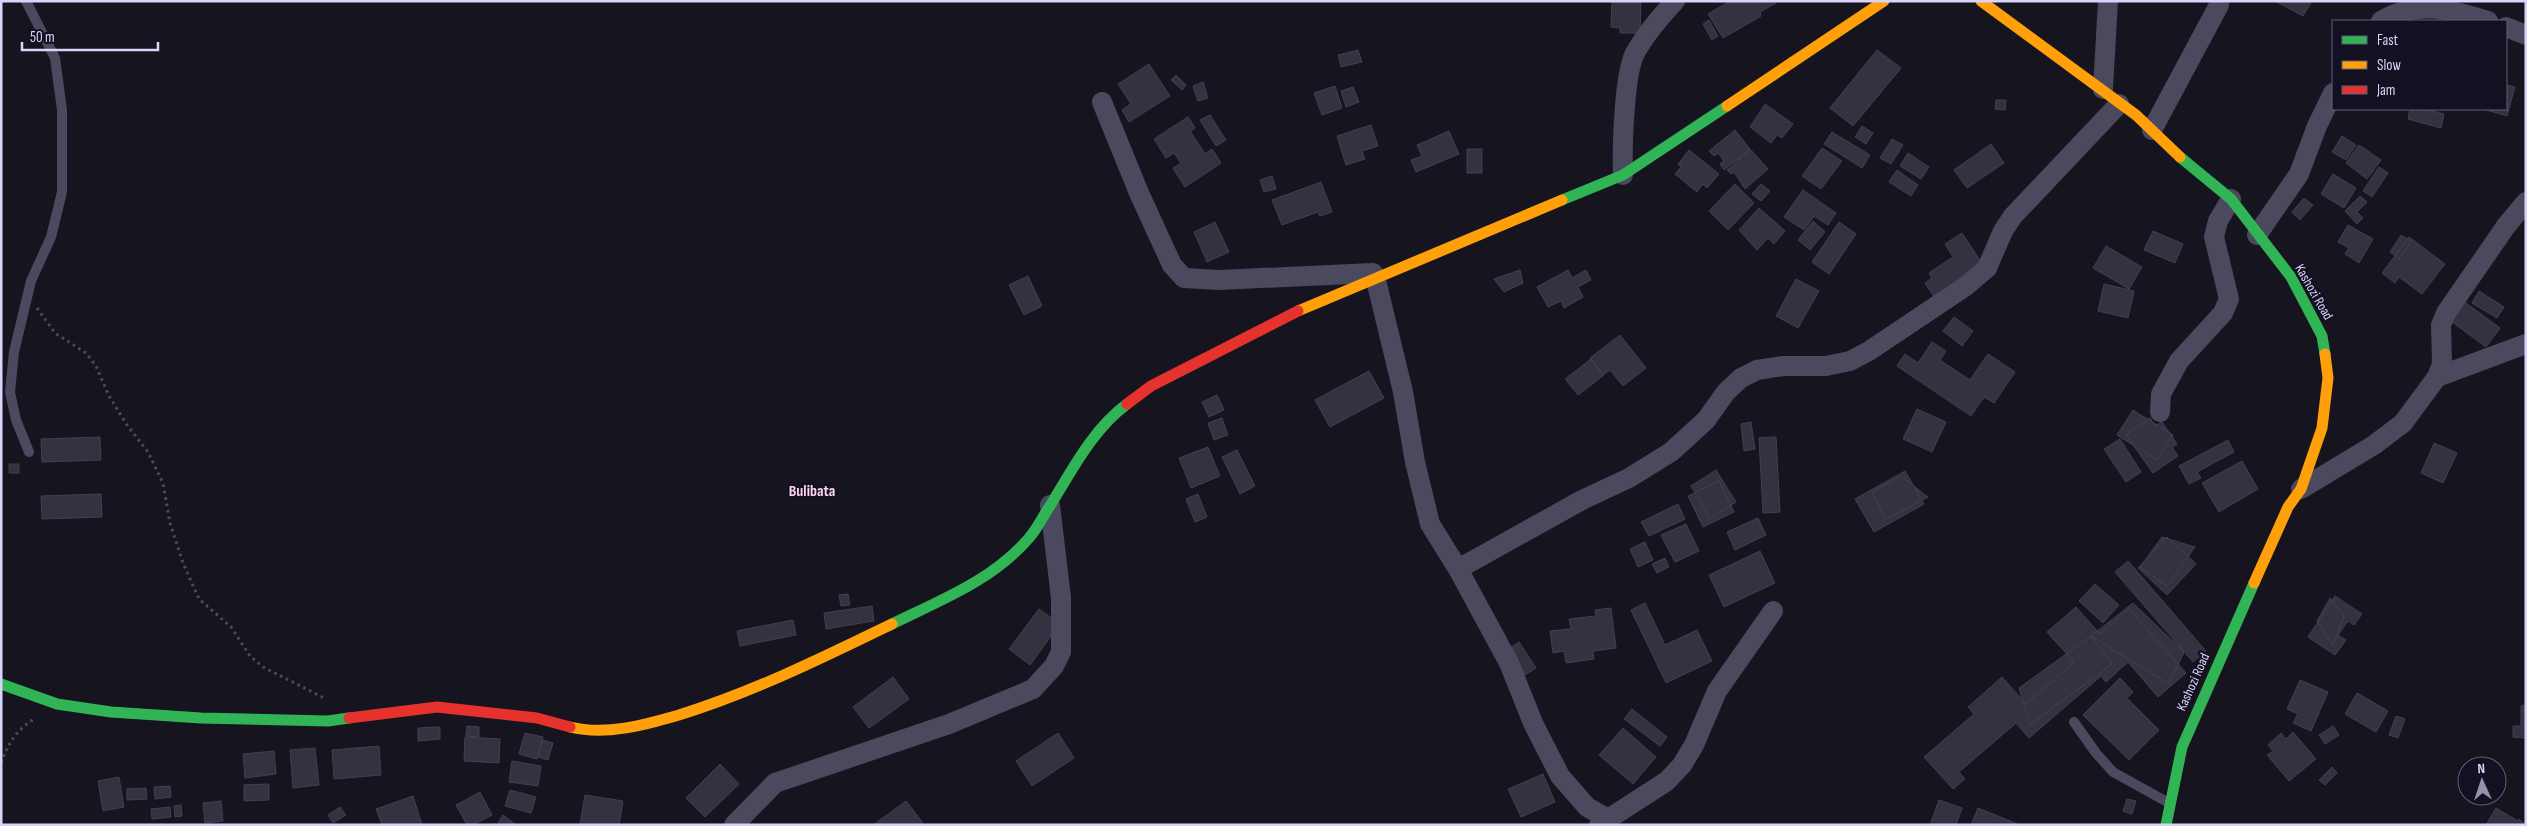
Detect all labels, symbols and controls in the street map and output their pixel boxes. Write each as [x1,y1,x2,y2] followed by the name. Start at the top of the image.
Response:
[22,20,159,52] scale bar
[2332,20,2507,110] legend
[30,28,55,47] text: 50 m
[2377,31,2399,50] text: Fast
[2377,56,2401,75] text: Slow
[2376,81,2395,100] text: Jam
[2291,261,2337,323] street label: Kashozi Road
[789,482,835,501] district label: Bulibata
[2173,650,2213,714] street label: Kashozi Road
[2457,756,2507,806] north arrow
[2477,760,2486,777] text: N

